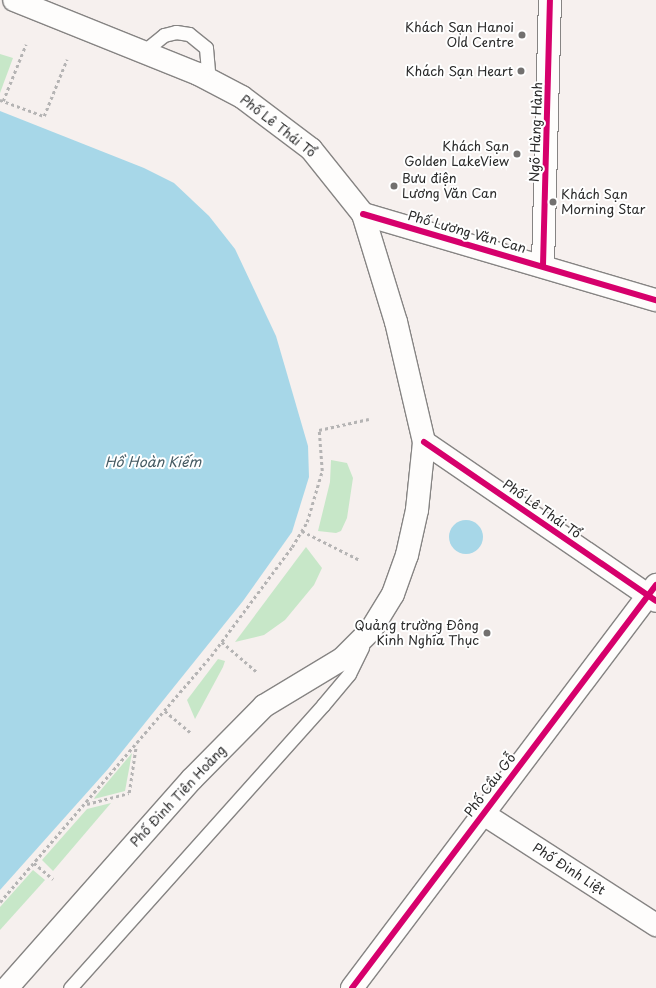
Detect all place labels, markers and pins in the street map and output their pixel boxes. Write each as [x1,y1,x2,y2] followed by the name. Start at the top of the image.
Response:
[406,20,514,51] place label: Khách Sạn Hanoi Old Centre
[517,30,527,40] marker: Khách Sạn Hanoi Old Centre
[405,63,513,79] place label: Khách Sạn Heart
[516,66,526,76] marker: Khách Sạn Heart
[404,139,509,170] place label: Khách Sạn Golden LakeView
[512,149,522,159] marker: Khách Sạn Golden LakeView
[402,171,497,202] place label: Bưu điện Lương Văn Can
[389,181,399,191] marker: Bưu điện Lương Văn Can
[561,187,645,218] place label: Khách Sạn Morning Star
[548,197,558,207] marker: Khách Sạn Morning Star
[355,618,479,649] place label: Quảng trường Đông Kinh Nghĩa Thục
[482,628,492,638] marker: Quảng trường Đông Kinh Nghĩa Thục

